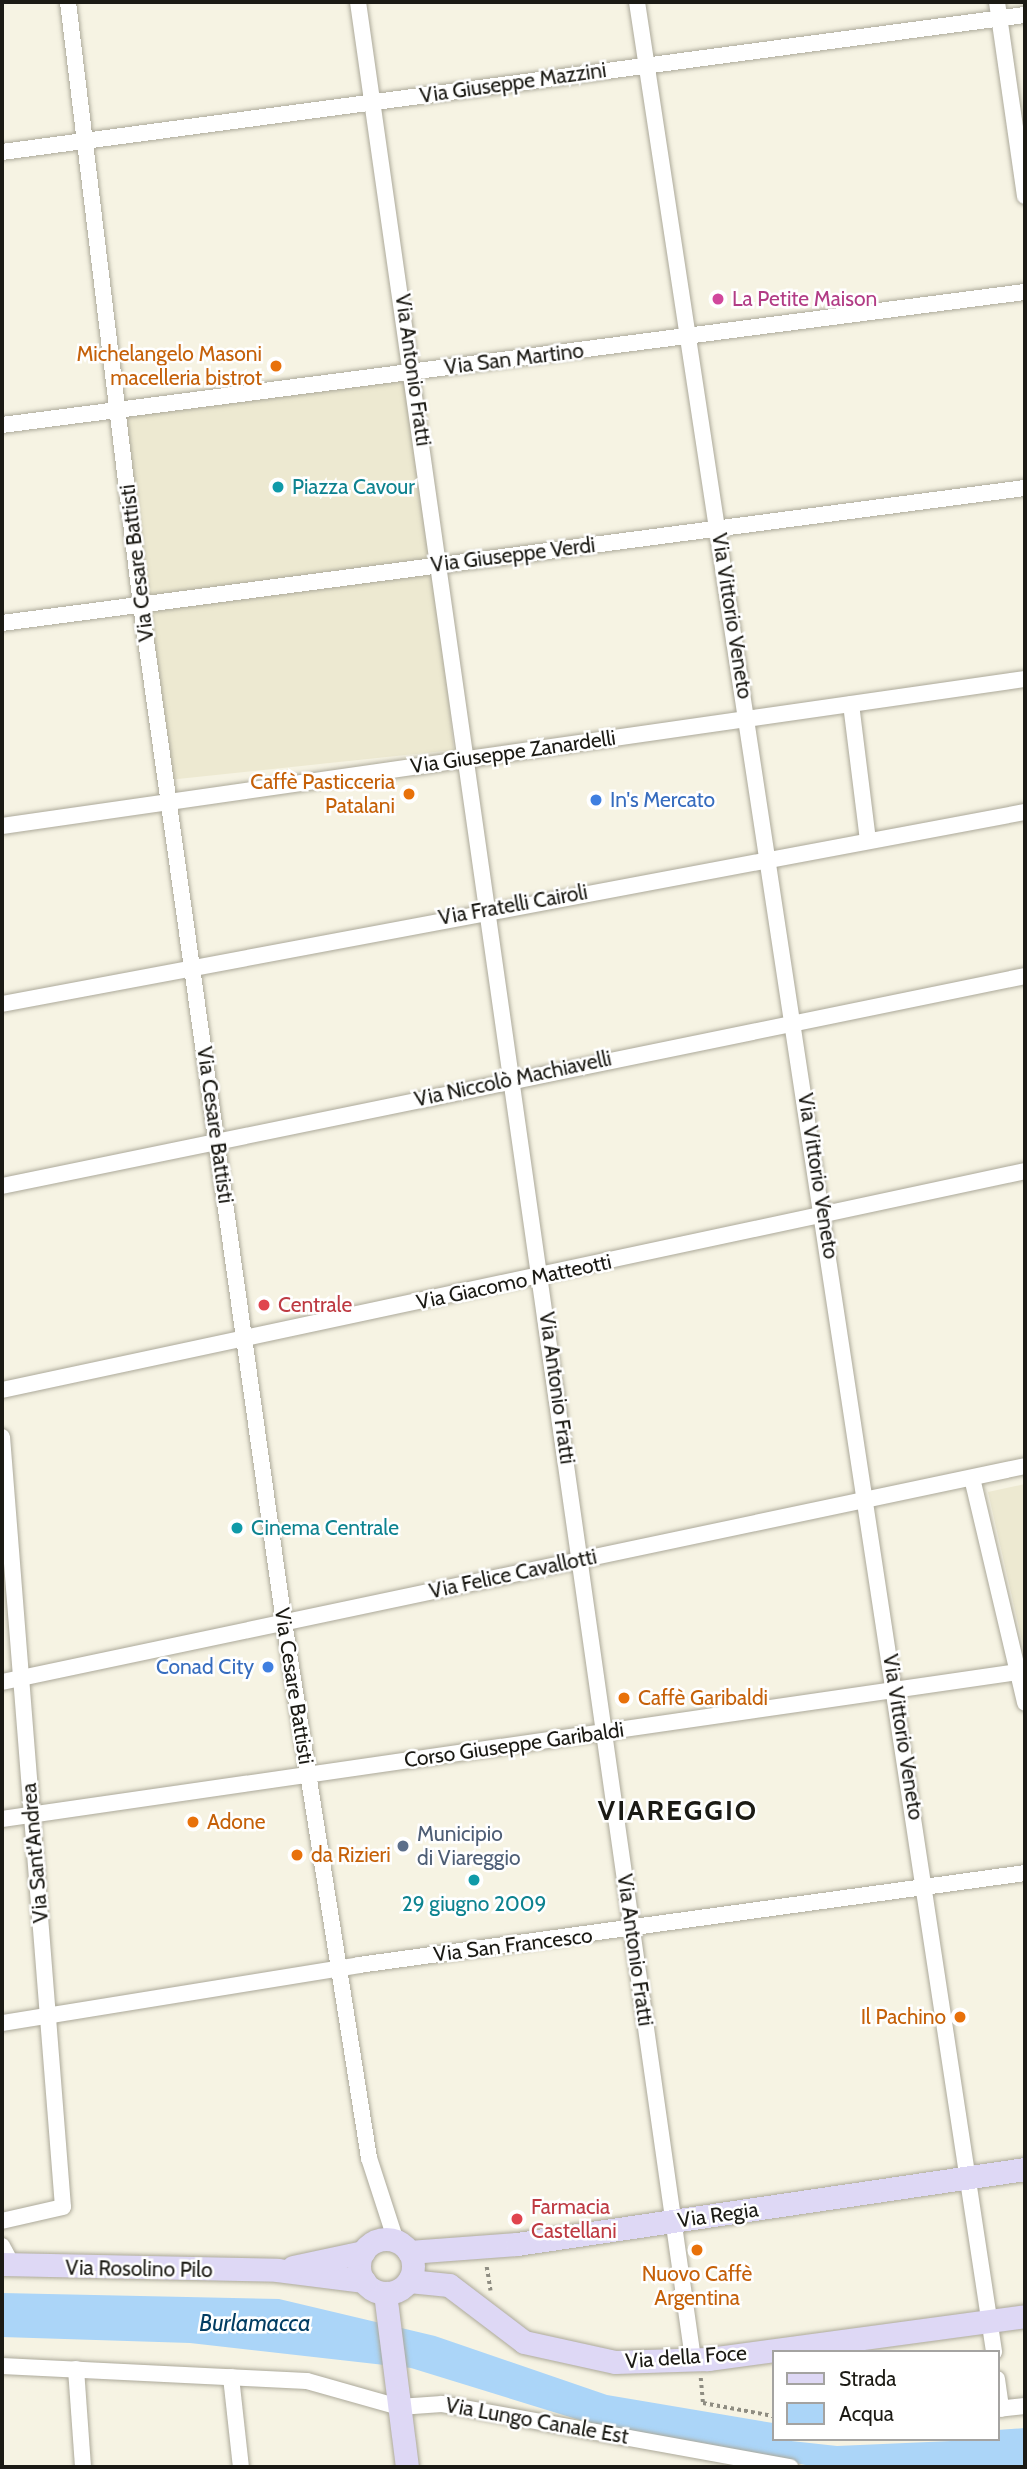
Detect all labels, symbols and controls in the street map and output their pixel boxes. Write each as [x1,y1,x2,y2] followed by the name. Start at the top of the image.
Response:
[418,57,608,109] street label: Via Giuseppe Mazzini
[732,286,877,312] place label: La Petite Maison
[710,291,726,307] marker: La Petite Maison
[390,292,436,448] street label: Via Antonio Fratti
[443,338,585,380] street label: Via San Martino
[76,341,262,391] place label: Michelangelo Masoni macelleria bistrot
[268,358,284,374] marker: Michelangelo Masoni macelleria bistrot
[292,474,415,500] place label: Piazza Cavour
[270,479,286,495] marker: Piazza Cavour
[115,483,159,643] street label: Via Cesare Battisti
[706,531,758,701] street label: Via Vittorio Veneto
[429,532,597,578] street label: Via Giuseppe Verdi
[409,725,617,779] street label: Via Giuseppe Zanardelli
[250,769,395,819] place label: Caffè Pasticceria Patalani
[401,786,417,802] marker: Caffè Pasticceria Patalani
[610,787,715,813] place label: In's Mercato
[588,792,604,808] marker: In's Mercato
[436,879,590,931] street label: Via Fratelli Cairoli
[192,1045,238,1205] street label: Via Cesare Battisti
[412,1046,614,1112] street label: Via Niccolò Machiavelli
[792,1091,844,1261] street label: Via Vittorio Veneto
[414,1249,614,1315] street label: Via Giacomo Matteotti
[278,1292,352,1318] place label: Centrale
[256,1297,272,1313] marker: Centrale
[534,1310,580,1466] street label: Via Antonio Fratti
[251,1515,399,1541] place label: Cinema Centrale
[229,1520,245,1536] marker: Cinema Centrale
[427,1544,599,1604] street label: Via Felice Cavallotti
[269,1606,319,1766] street label: Via Cesare Battisti
[877,1652,929,1822] street label: Via Vittorio Veneto
[156,1654,254,1680] place label: Conad City
[260,1659,276,1675] marker: Conad City
[638,1685,768,1711] place label: Caffè Garibaldi
[616,1690,632,1706] marker: Caffè Garibaldi
[403,1717,625,1773] street label: Corso Giuseppe Garibaldi
[16,1782,54,1924] street label: Via Sant'Andrea
[599,1793,757,1827] district label: VIAREGGIO
[207,1809,265,1835] place label: Adone
[185,1814,201,1830] marker: Adone
[417,1821,521,1871] place label: Municipio di Viareggio
[395,1838,411,1854] marker: Municipio di Viareggio
[311,1842,391,1868] place label: da Rizieri
[289,1847,305,1863] marker: da Rizieri
[466,1872,482,1888] marker: 29 giugno 2009
[612,1872,658,2028] street label: Via Antonio Fratti
[402,1891,546,1917] place label: 29 giugno 2009
[432,1923,594,1967] street label: Via San Francesco
[861,2004,946,2030] place label: Il Pachino
[952,2009,968,2025] marker: Il Pachino
[531,2194,617,2244] place label: Farmacia Castellani
[676,2197,760,2233] street label: Via Regia
[509,2211,525,2227] marker: Farmacia Castellani
[689,2242,705,2258] marker: Nuovo Caffè Argentina
[65,2255,213,2283] street label: Via Rosolino Pilo
[642,2261,752,2311] place label: Nuovo Caffè Argentina
[199,2309,311,2337] water label: Burlamacca
[624,2340,748,2374] street label: Via della Foce
[772,2350,999,2441] legend
[839,2366,896,2391] text: Strada
[444,2393,630,2449] street label: Via Lungo Canale Est
[839,2401,894,2426] text: Acqua

